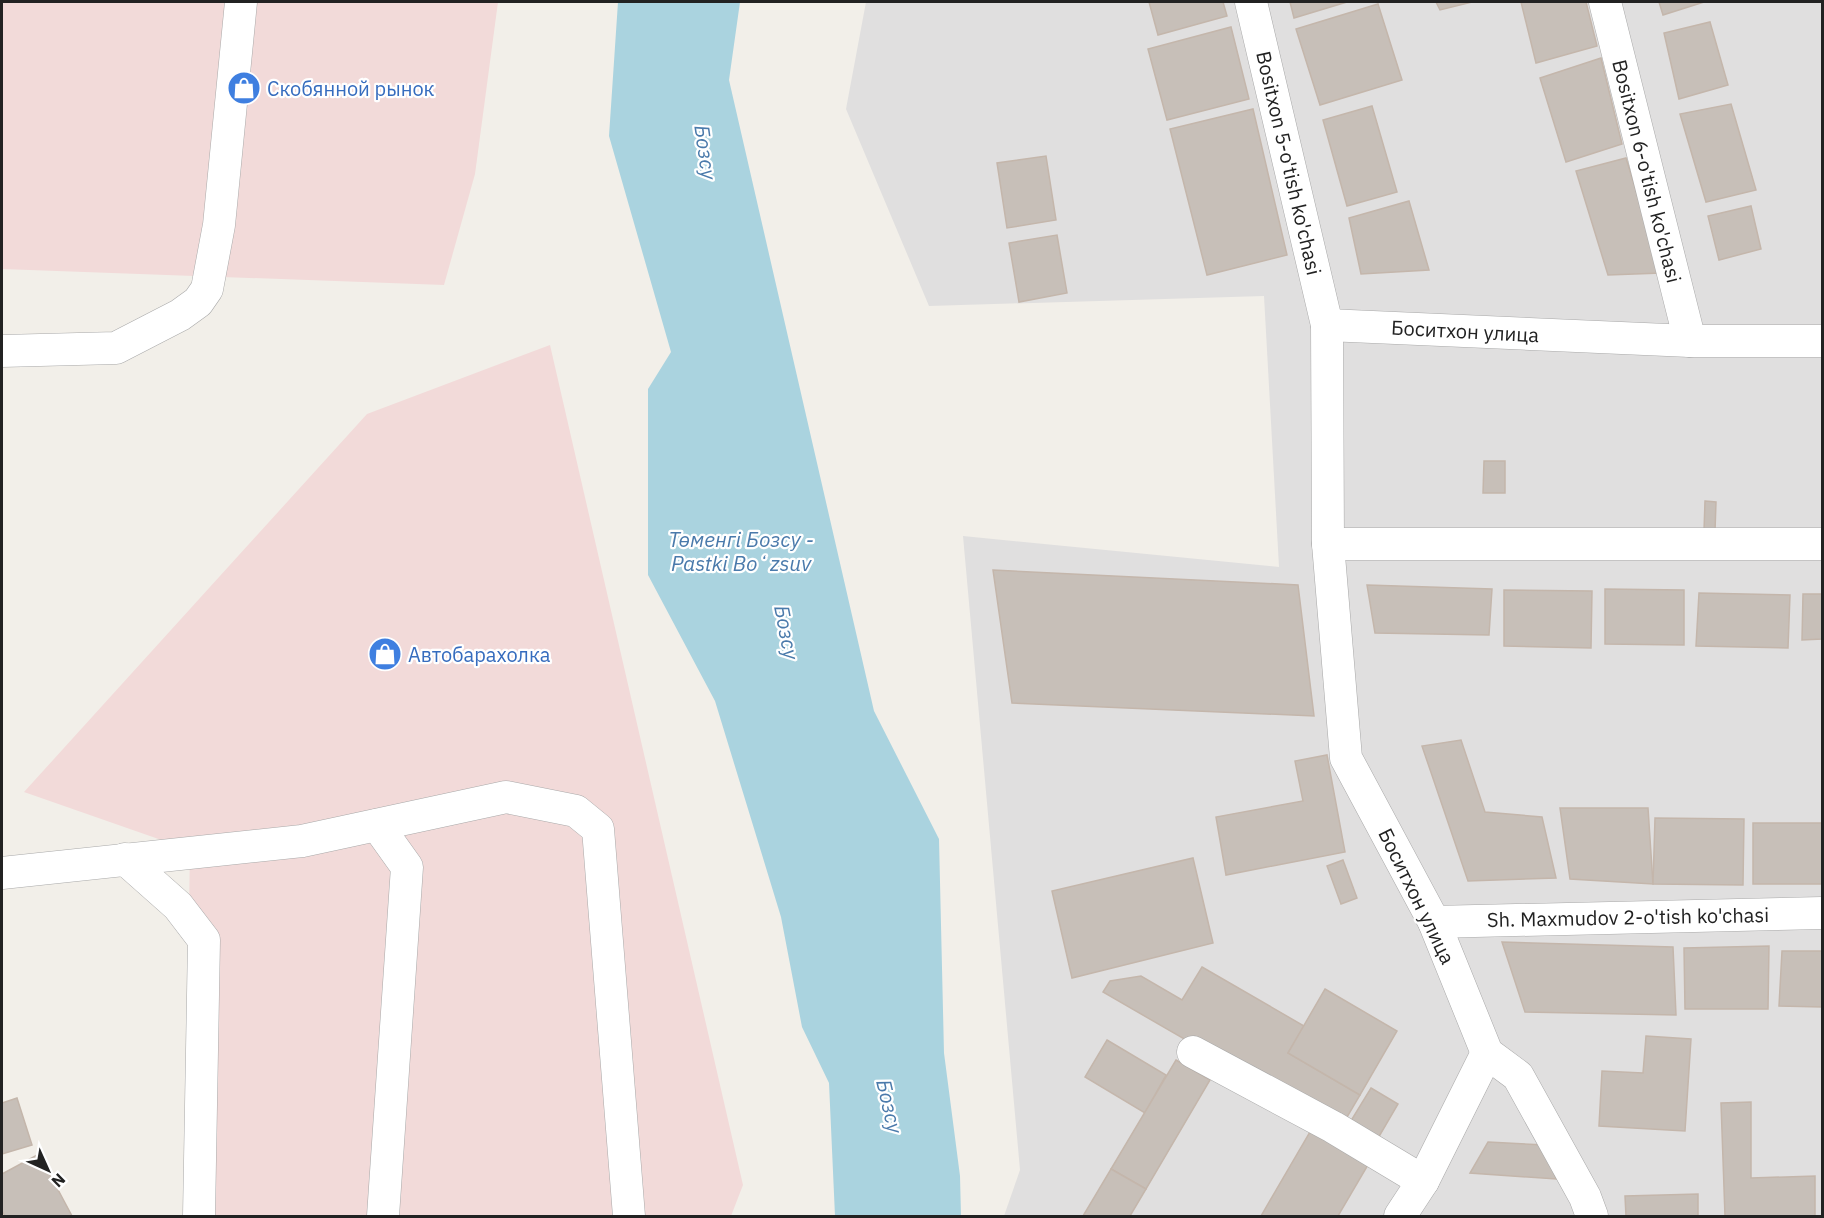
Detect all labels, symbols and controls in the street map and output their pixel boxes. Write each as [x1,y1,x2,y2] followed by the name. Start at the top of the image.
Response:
[1250,48,1328,278] street label: Bositxon 5-o'tish ko'chasi
[1606,57,1688,285] street label: Bositxon 6-o'tish ko'chasi
[226,70,262,106] shop icon: Скобянной рынок
[267,75,435,102] place label: Скобянной рынок
[688,123,724,182] water label: Бозсу
[1390,314,1540,348] street label: Боситхон улица
[668,525,814,577] water label: Төменгі Бозсу - Pastki Boʻzsuv
[768,602,806,662] water label: Бозсу
[367,636,403,672] shop icon: Автобарахолка
[408,641,551,668] place label: Автобарахолка
[1372,823,1462,969] street label: Боситхон улица
[1487,901,1769,933] street label: Sh. Maxmudov 2-o'tish ko'chasi
[870,1076,910,1137] water label: Бозсу
[18,1140,78,1200] north arrow
[47,1169,70,1192] text: N

